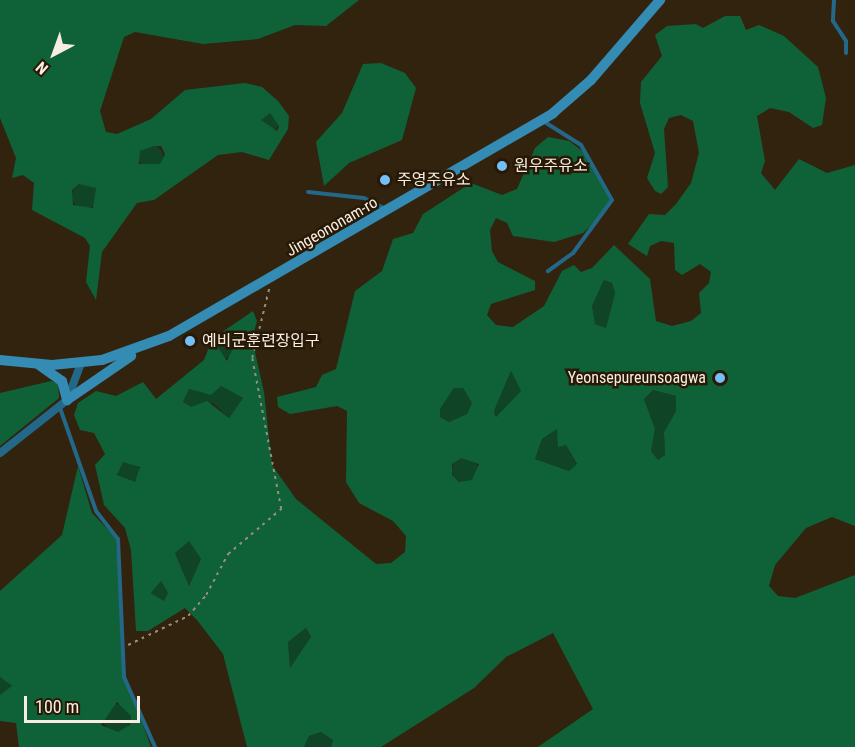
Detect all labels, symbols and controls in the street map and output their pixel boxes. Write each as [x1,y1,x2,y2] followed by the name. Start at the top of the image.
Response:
[24,24,84,84] north arrow
[32,58,52,78] text: N
[514,156,588,176] place label: 원우주유소
[495,159,509,173] marker: 원우주유소
[397,170,471,190] place label: 주영주유소
[378,173,392,187] marker: 주영주유소
[283,193,381,261] street label: Jingeononam-ro
[202,331,320,351] place label: 예비군훈련장입구
[183,334,197,348] marker: 예비군훈련장입구
[568,368,706,388] place label: Yeonsepureunsoagwa
[711,369,729,387] marker: Yeonsepureunsoagwa
[27,684,142,722] scale bar
[35,696,79,717] text: 100 m

